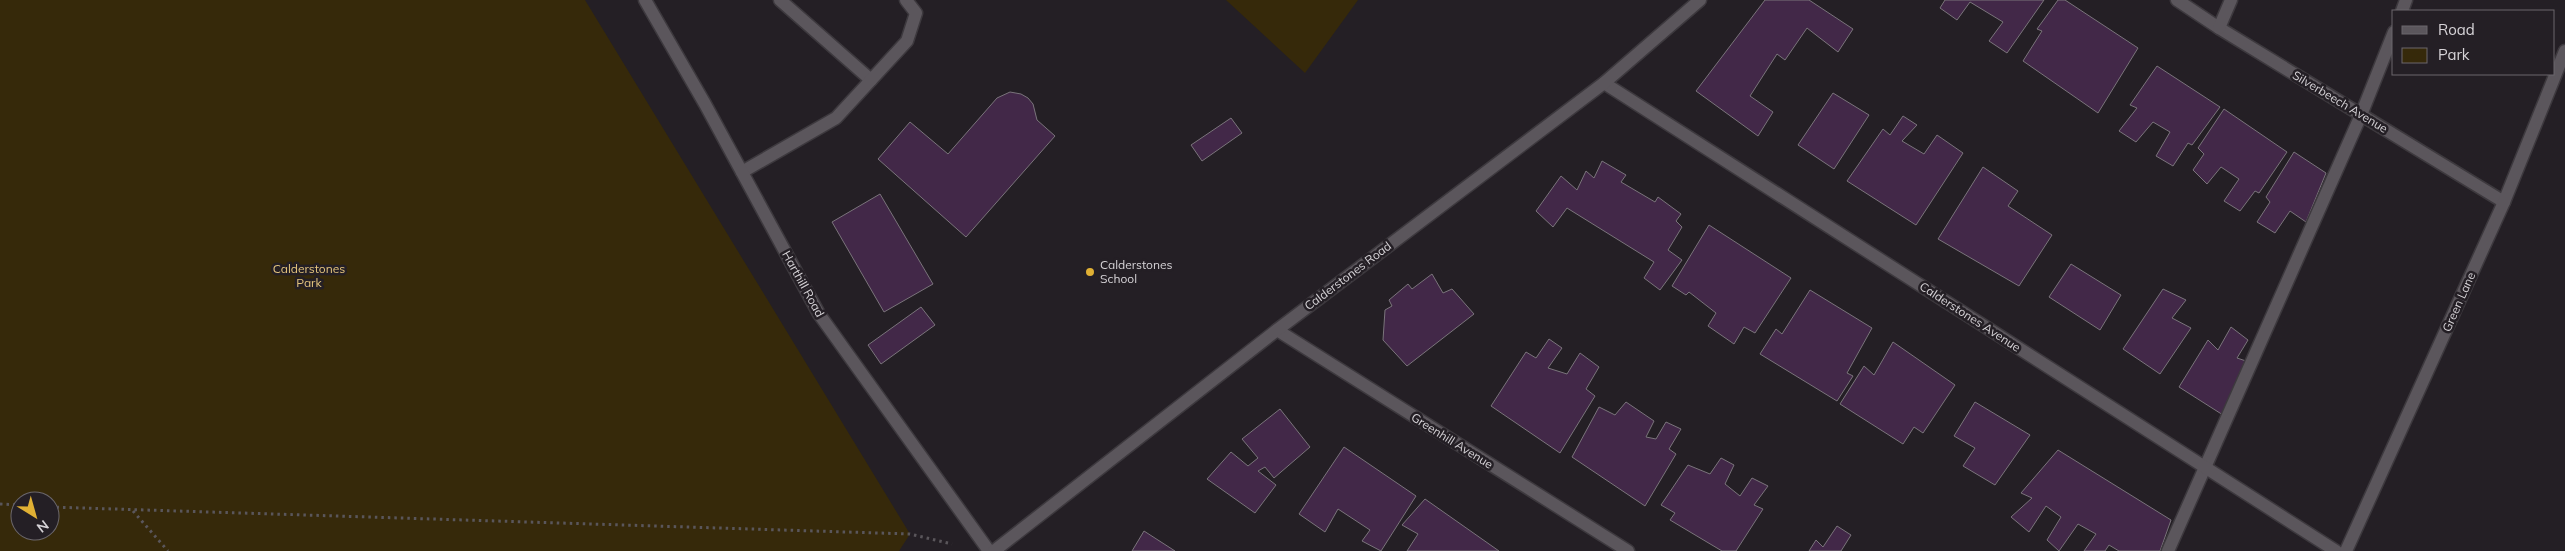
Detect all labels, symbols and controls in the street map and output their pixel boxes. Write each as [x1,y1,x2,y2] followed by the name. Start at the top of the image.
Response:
[2392,10,2555,75] legend
[2438,20,2475,39] text: Road
[2438,45,2470,64] text: Park
[2290,67,2391,136] street label: Silverbeech Avenue
[1301,238,1394,313] street label: Calderstones Road
[779,248,828,320] street label: Harthill Road
[1100,257,1173,286] place label: Calderstones School
[273,261,345,290] park label: Calderstones Park
[1084,266,1096,278] marker: Calderstones School
[2439,270,2478,334] street label: Green Lane
[1917,278,2024,355] street label: Calderstones Avenue
[1409,409,1496,472] street label: Greenhill Avenue
[10,491,60,541] north arrow
[33,516,52,537] text: N

